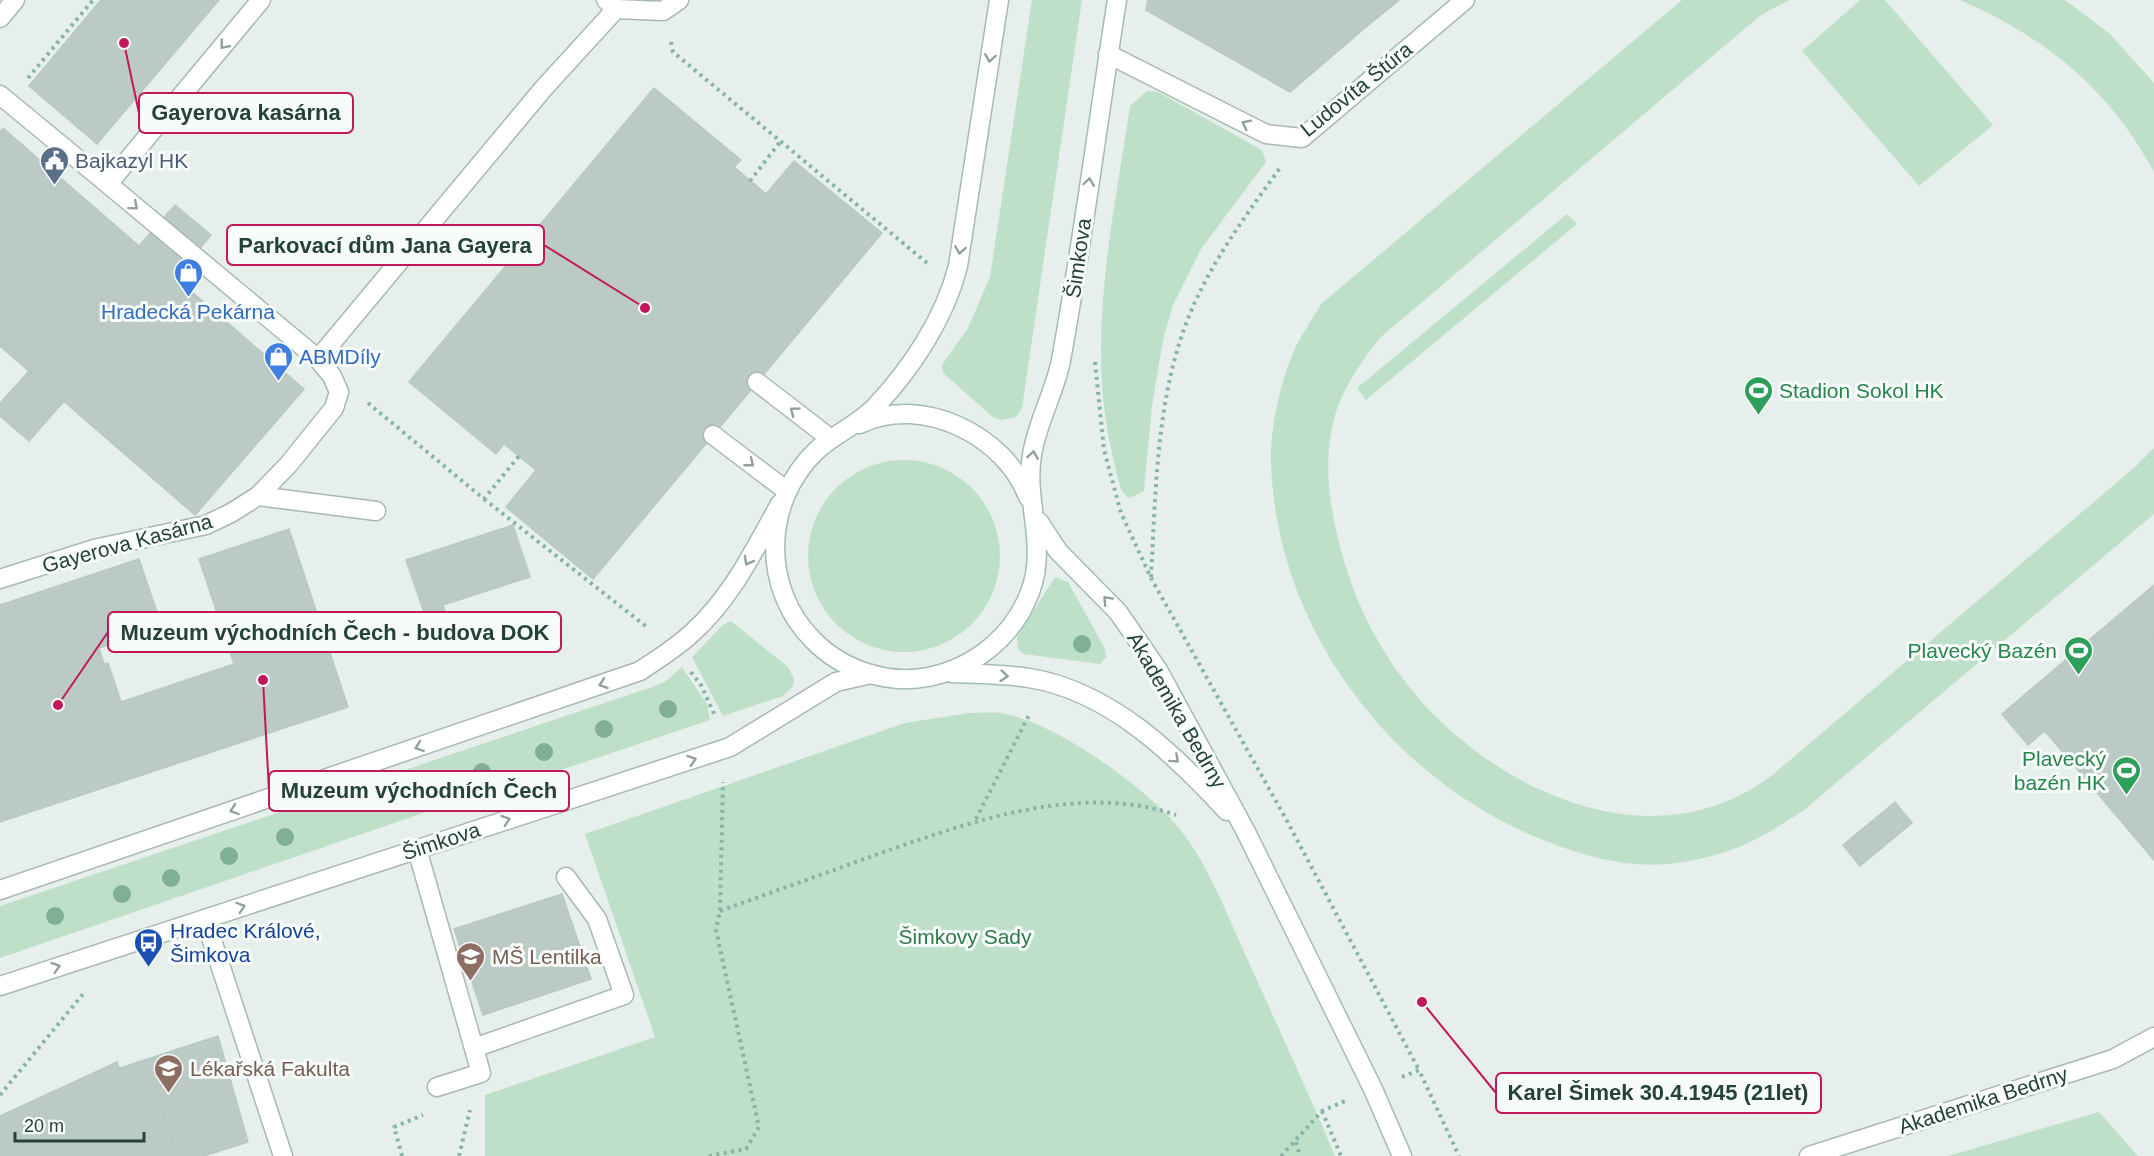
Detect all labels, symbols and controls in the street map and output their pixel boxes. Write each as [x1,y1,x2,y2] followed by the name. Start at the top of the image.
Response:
[1296,37,1417,141] street label: Ludovíta Štúra
[220,38,231,49] one-way arrow
[985,53,997,62] one-way arrow
[139,93,353,133] callout: Gayerova kasárna
[151,100,342,125] text: Gayerova kasárna
[1241,120,1252,131] one-way arrow
[38,144,70,186] public building icon: Bajkazyl HK
[75,149,188,172] place label: Bajkazyl HK
[1083,178,1095,187] one-way arrow
[127,199,138,210] one-way arrow
[1061,216,1095,299] street label: Šimkova
[227,225,544,265] callout: Parkovací dům Jana Gayera
[238,233,533,258] text: Parkovací dům Jana Gayera
[955,246,967,255] one-way arrow
[172,256,204,298] shop icon: Hradecká Pekárna
[101,300,275,323] place label: Hradecká Pekárna
[262,340,294,382] shop icon: ABMDíly
[299,345,381,368] place label: ABMDíly
[1742,374,1774,416] sports icon: Stadion Sokol HK
[1779,379,1944,402] place label: Stadion Sokol HK
[790,407,801,418] one-way arrow
[1026,450,1038,459] one-way arrow
[744,455,755,466] one-way arrow
[39,509,215,577] street label: Gayerova Kasárna
[744,555,755,565] one-way arrow
[1103,597,1114,607] one-way arrow
[108,612,561,652] callout: Muzeum východních Čech - budova DOK
[120,620,550,645] text: Muzeum východních Čech - budova DOK
[1123,628,1231,792] street label: Akademika Bedrny
[2062,634,2094,676] sports icon: Plavecký Bazén
[1908,639,2057,662] place label: Plavecký Bazén
[999,669,1008,682] one-way arrow
[599,676,609,689] one-way arrow
[414,739,425,752] one-way arrow
[2014,747,2106,794] place label: Plavecký bazén HK
[1168,752,1179,763] one-way arrow
[686,754,696,767] one-way arrow
[2111,754,2143,796] sports icon: Plavecký bazén HK
[269,771,569,811] callout: Muzeum východních Čech
[281,778,557,803] text: Muzeum východních Čech
[229,802,240,815] one-way arrow
[500,815,511,827] one-way arrow
[399,818,483,864] street label: Šimkova
[235,902,246,914] one-way arrow
[170,919,321,966] place label: Hradec Králové, Šimkova
[898,925,1032,948] park label: Šimkovy Sady
[133,926,165,968] bus stop icon: Hradec Králové, Šimkova
[455,940,487,982] school or university icon: MŠ Lentilka
[492,945,602,968] place label: MŠ Lentilka
[50,962,61,975] one-way arrow
[153,1052,185,1094] school or university icon: Lékařská Fakulta
[190,1057,350,1080] place label: Lékařská Fakulta
[1896,1062,2071,1138] street label: Akademika Bedrny
[1496,1073,1821,1113] callout: Karel Šimek 30.4.1945 (21let)
[1508,1080,1808,1105] text: Karel Šimek 30.4.1945 (21let)
[15,1105,144,1143] scale bar
[24,1116,64,1136] text: 20 m

